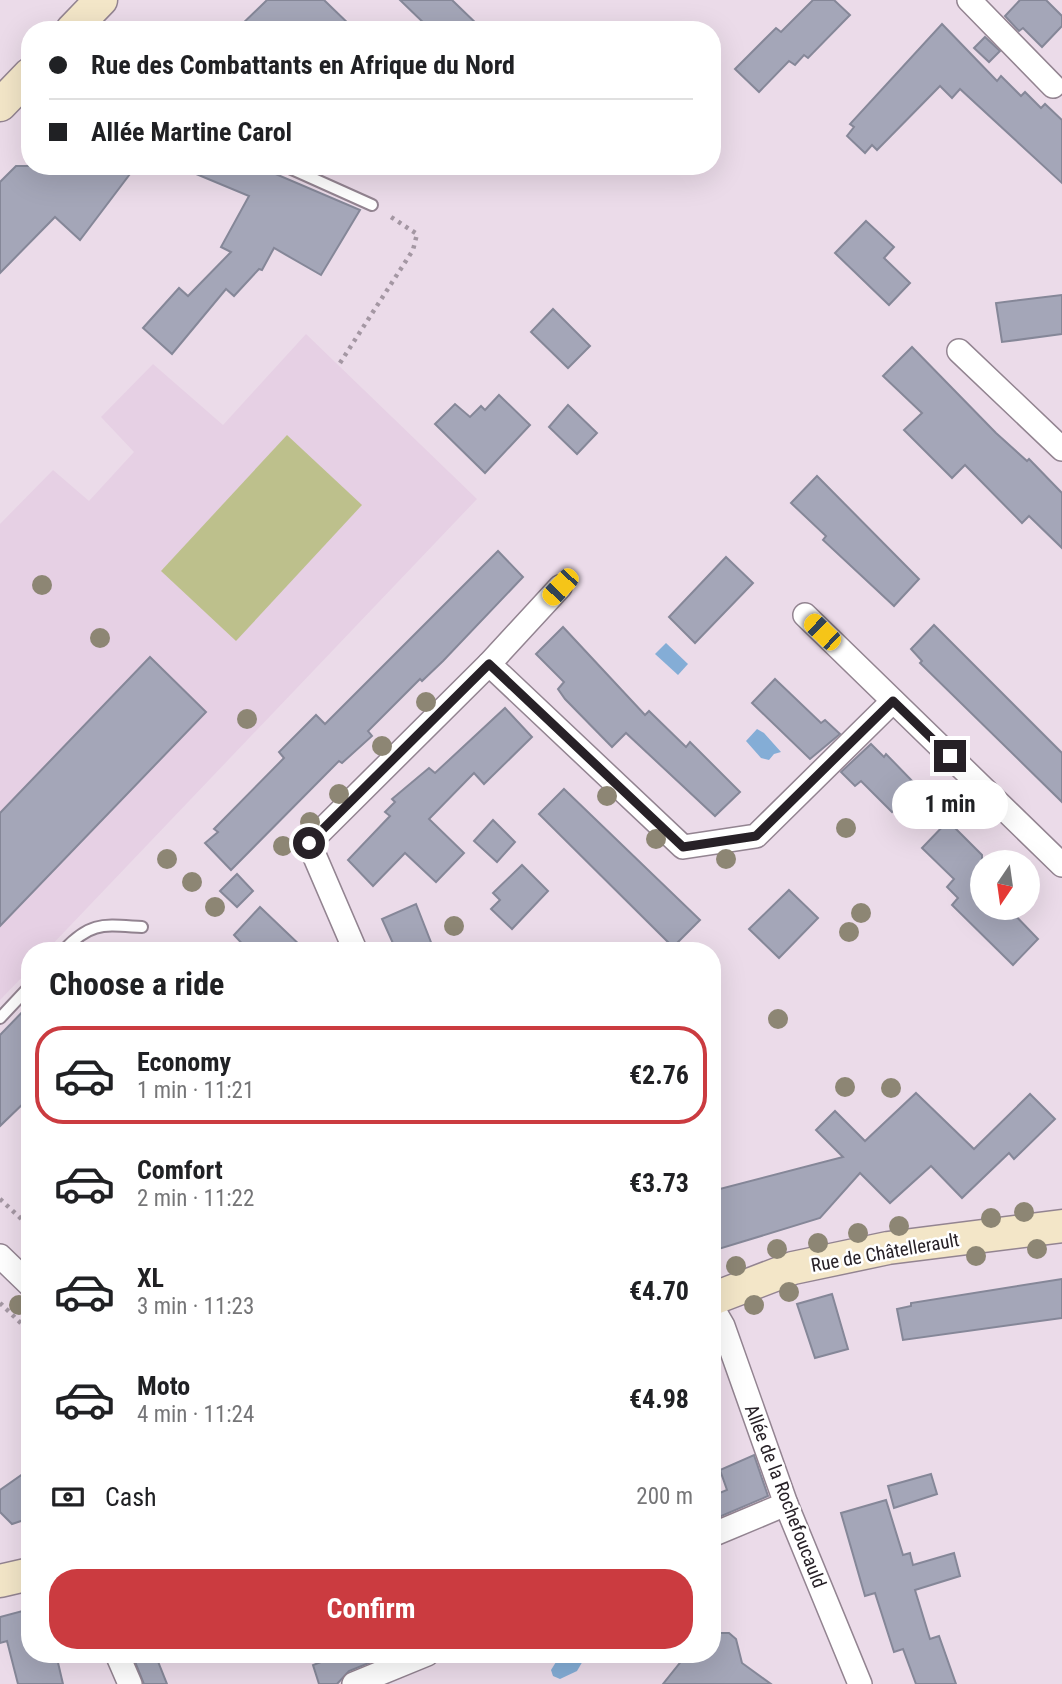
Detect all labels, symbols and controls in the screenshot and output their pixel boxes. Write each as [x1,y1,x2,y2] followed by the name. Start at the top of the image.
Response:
[91,50,515,80] text: Rue des Combattants en Afrique du Nord
[91,117,292,147] text: Allée Martine Carol
[538,564,583,610] car
[800,610,845,654] car
[934,740,966,772] route end
[892,780,1008,830] callout: 1 min
[924,791,976,818] text: 1 min
[293,827,325,859] route start
[970,850,1040,920] north arrow
[970,850,1040,920] map controls
[49,965,224,1003] text: Choose a ride
[53,1044,116,1107] icon: car
[137,1047,231,1077] text: Economy
[629,1060,689,1090] text: €2.76
[137,1077,254,1104] text: 1 min · 11:21
[53,1152,116,1215] icon: car
[137,1155,223,1185] text: Comfort
[629,1168,689,1198] text: €3.73
[137,1185,254,1212] text: 2 min · 11:22
[809,1228,961,1277] street label: Rue de Châtellerault
[53,1260,116,1323] icon: car
[137,1263,164,1293] text: XL
[629,1276,689,1306] text: €4.70
[137,1293,254,1320] text: 3 min · 11:23
[53,1368,116,1431] icon: car
[137,1371,190,1401] text: Moto
[629,1384,689,1414] text: €4.98
[137,1401,254,1428] text: 4 min · 11:24
[740,1401,831,1591] street label: Allée de la Rochefoucauld
[49,1478,87,1516] icon: cash
[105,1482,157,1512] text: Cash
[636,1483,693,1510] text: 200 m
[49,1569,693,1649] button: Confirm

